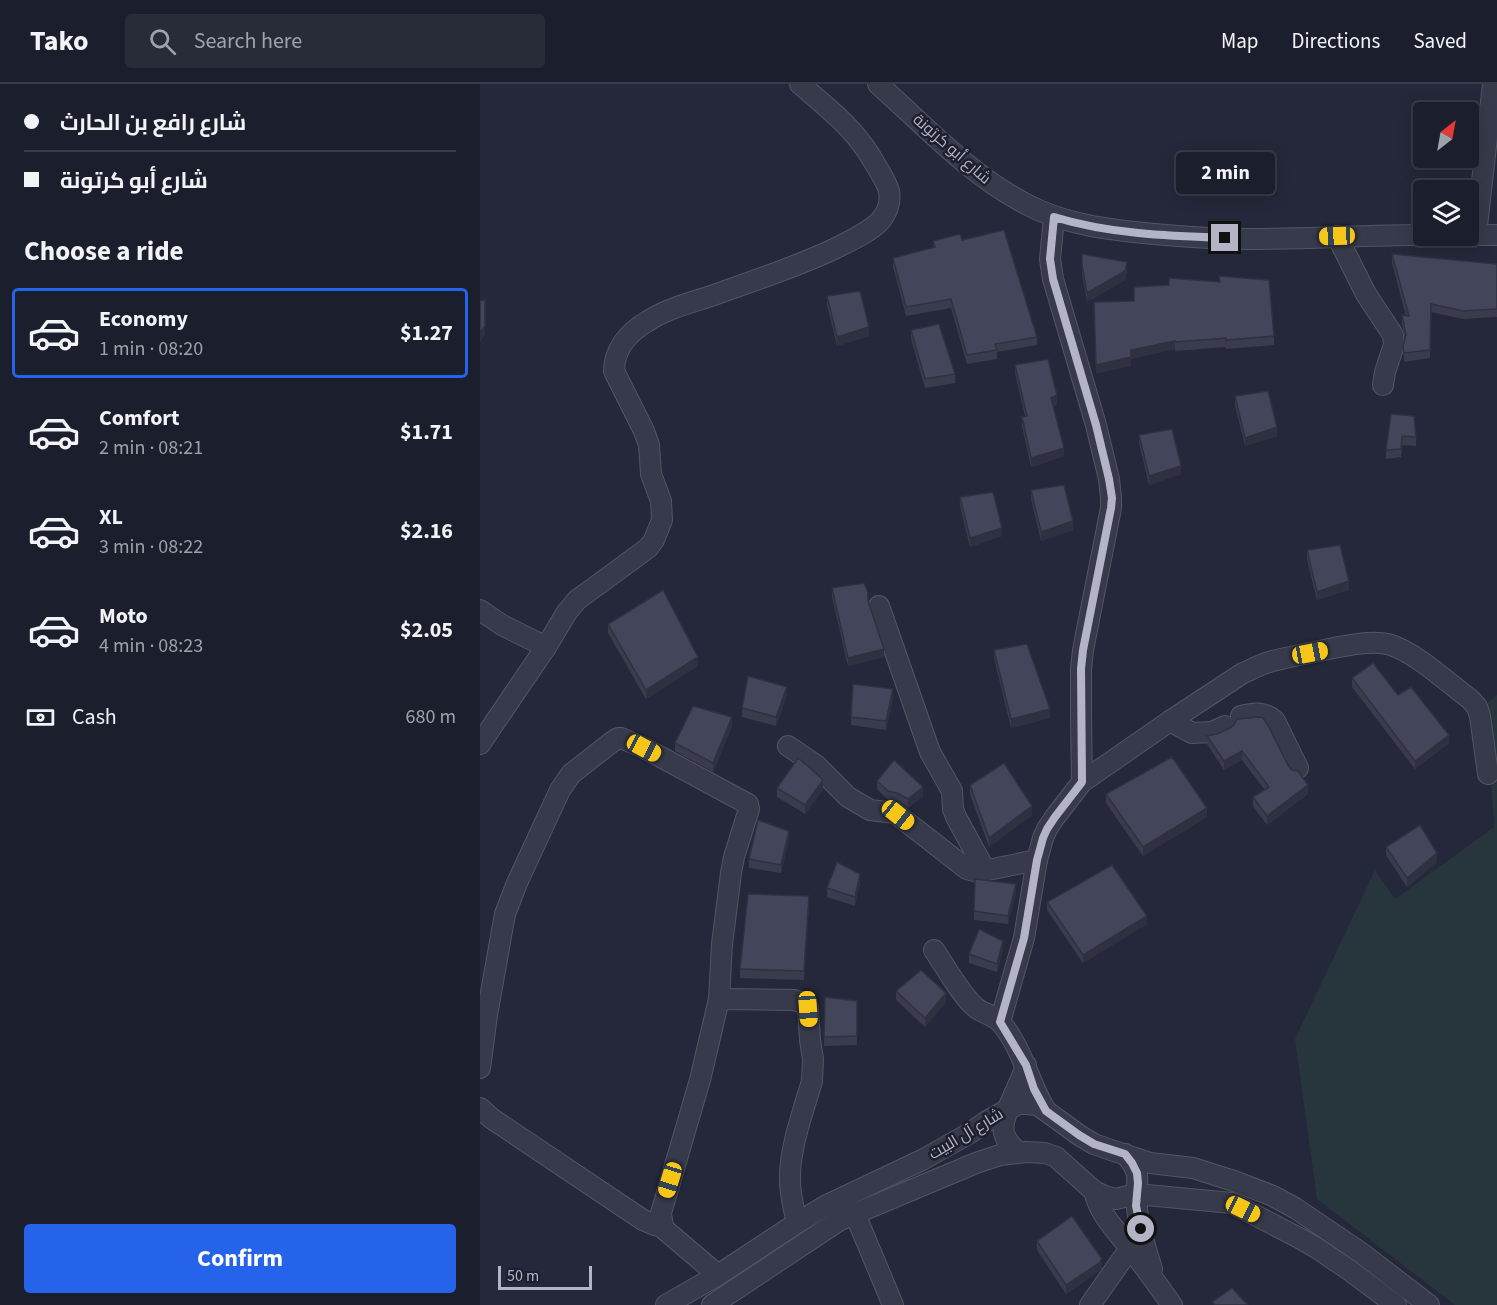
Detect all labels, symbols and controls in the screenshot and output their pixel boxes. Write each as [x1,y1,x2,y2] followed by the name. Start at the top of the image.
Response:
[125,14,545,68] search box
[30,21,89,61] text: Tako
[146,25,179,58] icon: search
[194,25,302,57] text: Search here
[1221,26,1259,56] text: Map
[1292,26,1380,56] text: Directions
[1413,26,1467,56] text: Saved
[1413,102,1479,168] north arrow
[1413,102,1479,246] map controls
[60,107,246,139] text: شارع رافع بن الحارث
[908,109,996,189] street label: شارع أبو كرتونة
[1176,151,1275,193] callout: 2 min
[1201,159,1250,187] text: 2 min
[60,165,208,197] text: شارع أبو كرتونة
[1413,180,1479,246] button: layers
[1211,224,1238,251] route end
[1319,226,1355,246] car
[24,232,184,271] text: Choose a ride
[99,303,188,335] text: Economy
[27,306,81,360] icon: car
[400,317,453,349] text: $1.27
[99,335,203,363] text: 1 min · 08:20
[99,402,180,434] text: Comfort
[27,405,81,459] icon: car
[400,416,453,448] text: $1.71
[99,434,203,462] text: 2 min · 08:21
[99,501,123,533] text: XL
[27,504,81,558] icon: car
[400,515,453,547] text: $2.16
[99,533,203,561] text: 3 min · 08:22
[99,600,148,632] text: Moto
[27,603,81,657] icon: car
[400,614,453,646] text: $2.05
[99,632,203,660] text: 4 min · 08:23
[1291,641,1329,665] car
[24,701,57,734] icon: cash
[72,701,117,733] text: Cash
[406,703,456,731] text: 680 m
[624,732,664,764] car
[878,797,918,833] car
[798,990,818,1028] car
[925,1103,1007,1165] street label: شارع آل البيت
[656,1160,684,1200] car
[1223,1193,1263,1225] car
[1127,1215,1154,1242] route start
[24,1224,456,1293] button: Confirm
[498,1263,592,1290] scale bar
[507,1265,539,1287] text: 50 m

